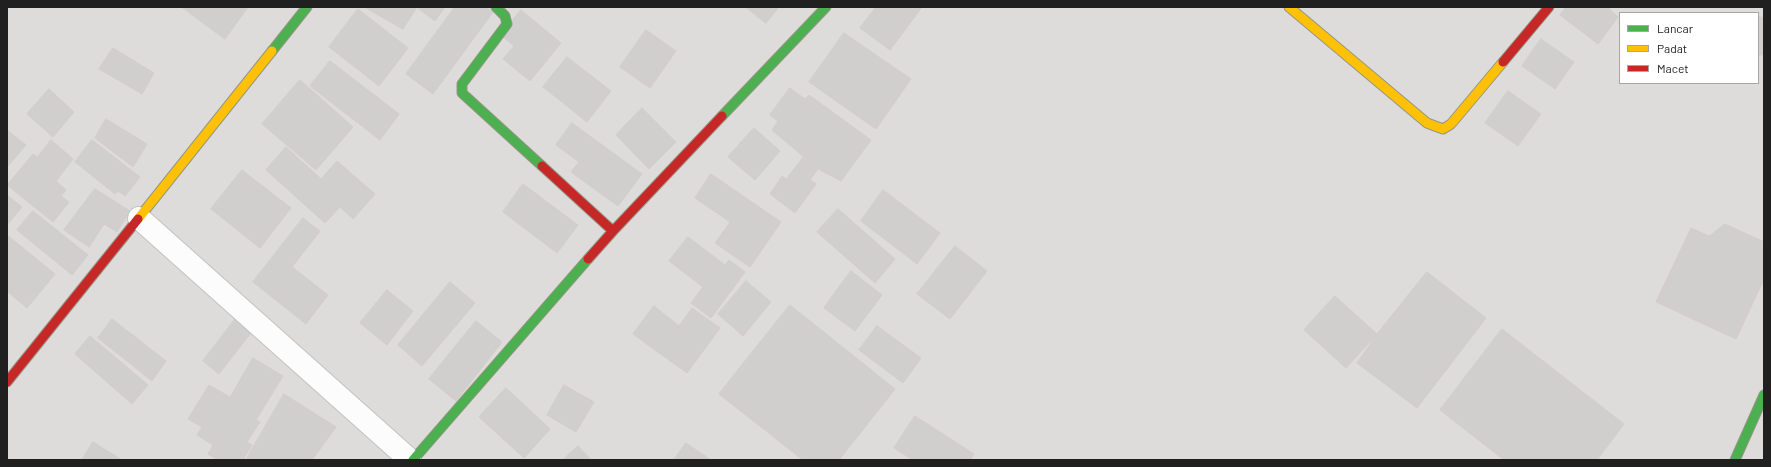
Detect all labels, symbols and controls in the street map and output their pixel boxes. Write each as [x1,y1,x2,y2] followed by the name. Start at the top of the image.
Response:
[1619,12,1759,84] legend
[1657,21,1693,35] text: Lancar
[1657,41,1687,55] text: Padat
[1657,61,1689,75] text: Macet

